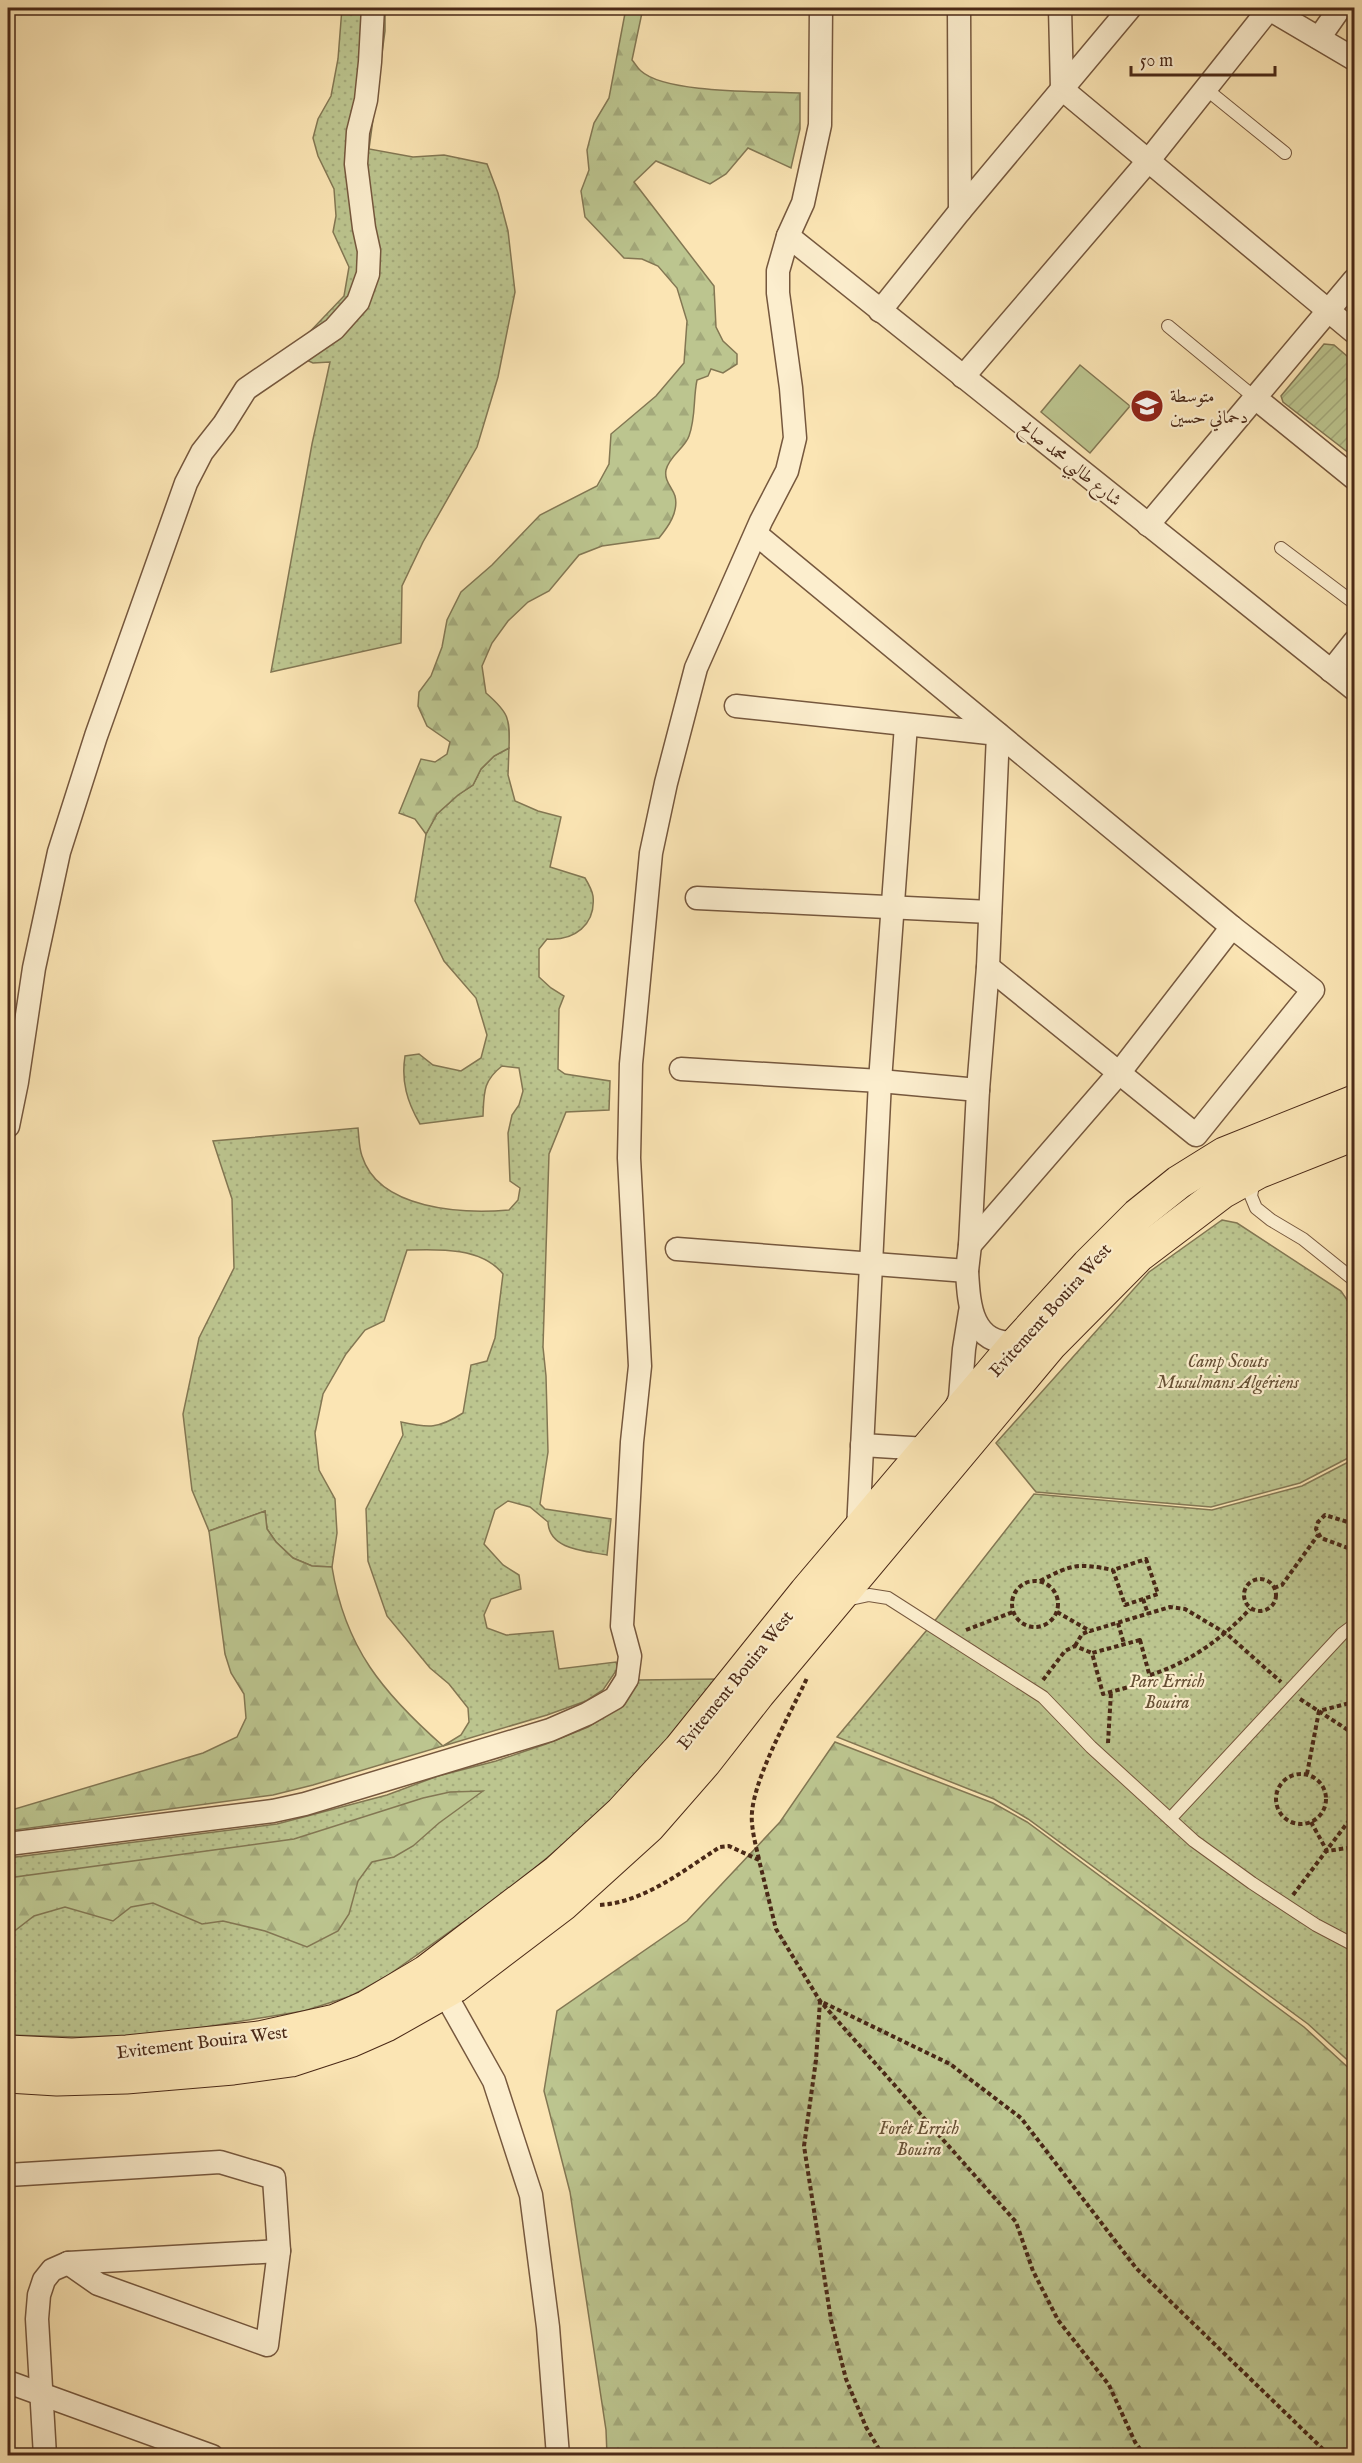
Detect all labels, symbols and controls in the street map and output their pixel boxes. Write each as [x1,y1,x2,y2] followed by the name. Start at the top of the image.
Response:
[1131,39,1275,77] scale bar
[1140,50,1173,73] text: 50 m
[1170,386,1248,432] place label: متوسطة دحماني حسين
[1129,388,1165,424] school or university icon: متوسطة دحماني حسين
[1012,416,1126,515] street label: شارع طالبي محمد صالح
[985,1239,1117,1383] street label: Evitement Bouira West
[1157,1351,1300,1395] park label: Camp Scouts Musulmans Algériens
[673,1607,799,1755] street label: Evitement Bouira West
[1129,1671,1205,1715] park label: Parc Errich Bouira
[115,2022,289,2065] street label: Evitement Bouira West
[879,2118,960,2162] park label: Forêt Errich Bouira

